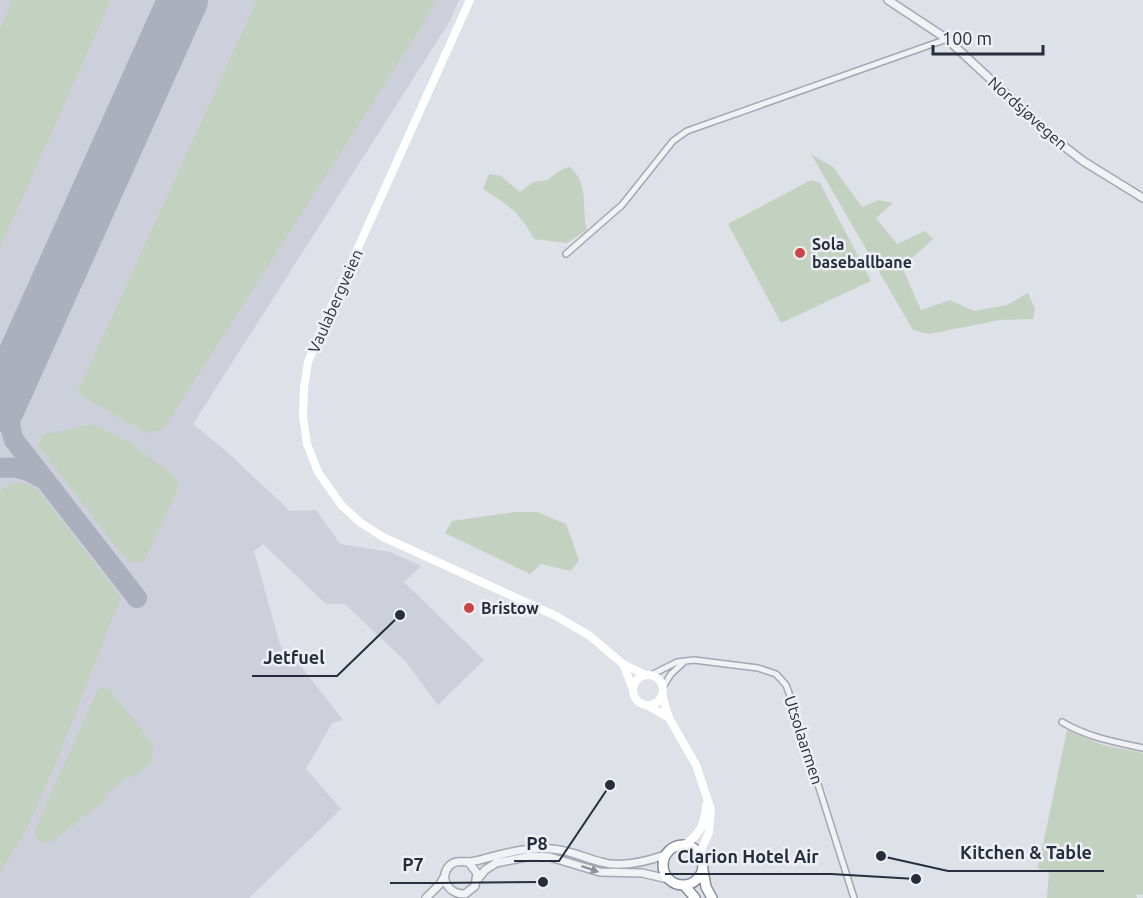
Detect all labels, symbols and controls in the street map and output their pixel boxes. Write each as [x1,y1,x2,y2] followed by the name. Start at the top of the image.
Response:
[933,18,1042,56] scale bar
[942,28,992,48] text: 100 m
[985,73,1071,153] street label: Nordsjøvegen
[812,235,912,271] place label: Sola baseballbane
[304,246,366,356] street label: Vaulabergveien
[793,246,807,260] marker: Sola baseballbane
[481,599,539,617] place label: Bristow
[462,601,476,615] marker: Bristow
[252,640,337,676] callout: Jetfuel
[263,647,325,667] text: Jetfuel
[781,693,827,787] street label: Utsolaarmen
[514,825,559,861] callout: P8
[526,833,548,853] text: P8
[948,835,1104,871] callout: Kitchen & Table
[665,838,831,874] callout: Clarion Hotel Air
[960,842,1092,862] text: Kitchen & Table
[677,846,819,866] text: Clarion Hotel Air
[390,847,436,883] callout: P7
[402,854,424,874] text: P7
[581,864,599,874] one-way arrow

